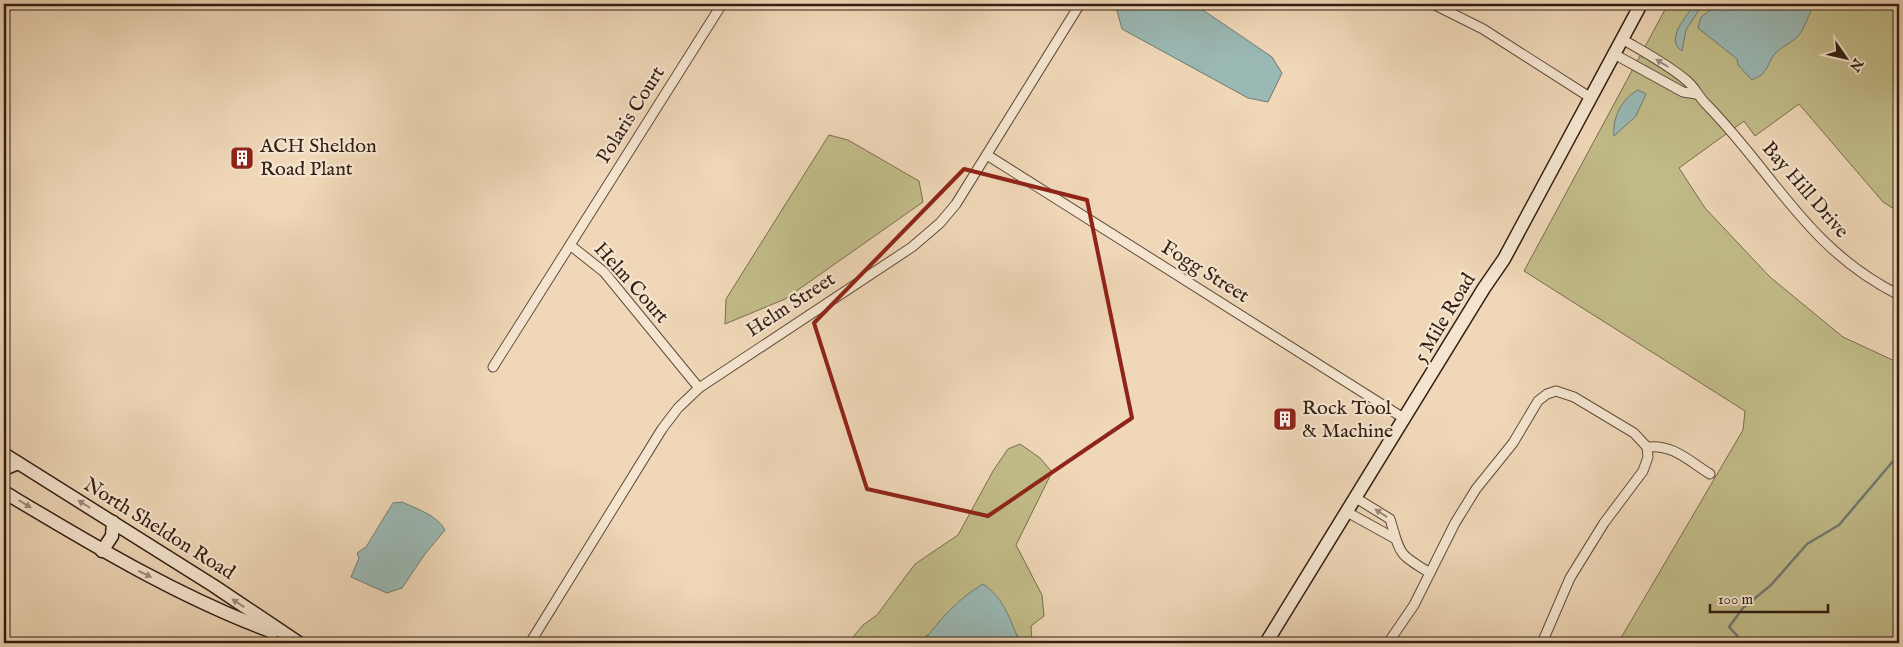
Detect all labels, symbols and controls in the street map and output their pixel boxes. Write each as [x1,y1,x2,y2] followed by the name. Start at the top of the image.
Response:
[1820,32,1870,82] north arrow
[1845,54,1867,75] text: N
[1655,59,1669,68] one-way arrow
[591,62,671,168] street label: Polaris Court
[259,134,377,182] place label: ACH Sheldon Road Plant
[1756,136,1854,244] street label: Bay Hill Drive
[229,145,255,171] building icon: ACH Sheldon Road Plant
[1156,235,1254,309] street label: Fogg Street
[588,237,674,329] street label: Helm Court
[742,267,840,343] street label: Helm Street
[1409,268,1482,367] street label: 5 Mile Road
[1302,396,1393,444] place label: Rock Tool & Machine
[1272,406,1298,432] building icon: Rock Tool & Machine
[79,472,240,586] street label: North Sheldon Road
[77,499,90,508] one-way arrow
[19,500,32,509] one-way arrow
[1374,508,1388,518] one-way arrow
[138,571,152,579] one-way arrow
[1710,582,1828,614] scale bar
[1718,590,1754,609] text: 100 m
[232,598,245,608] one-way arrow

